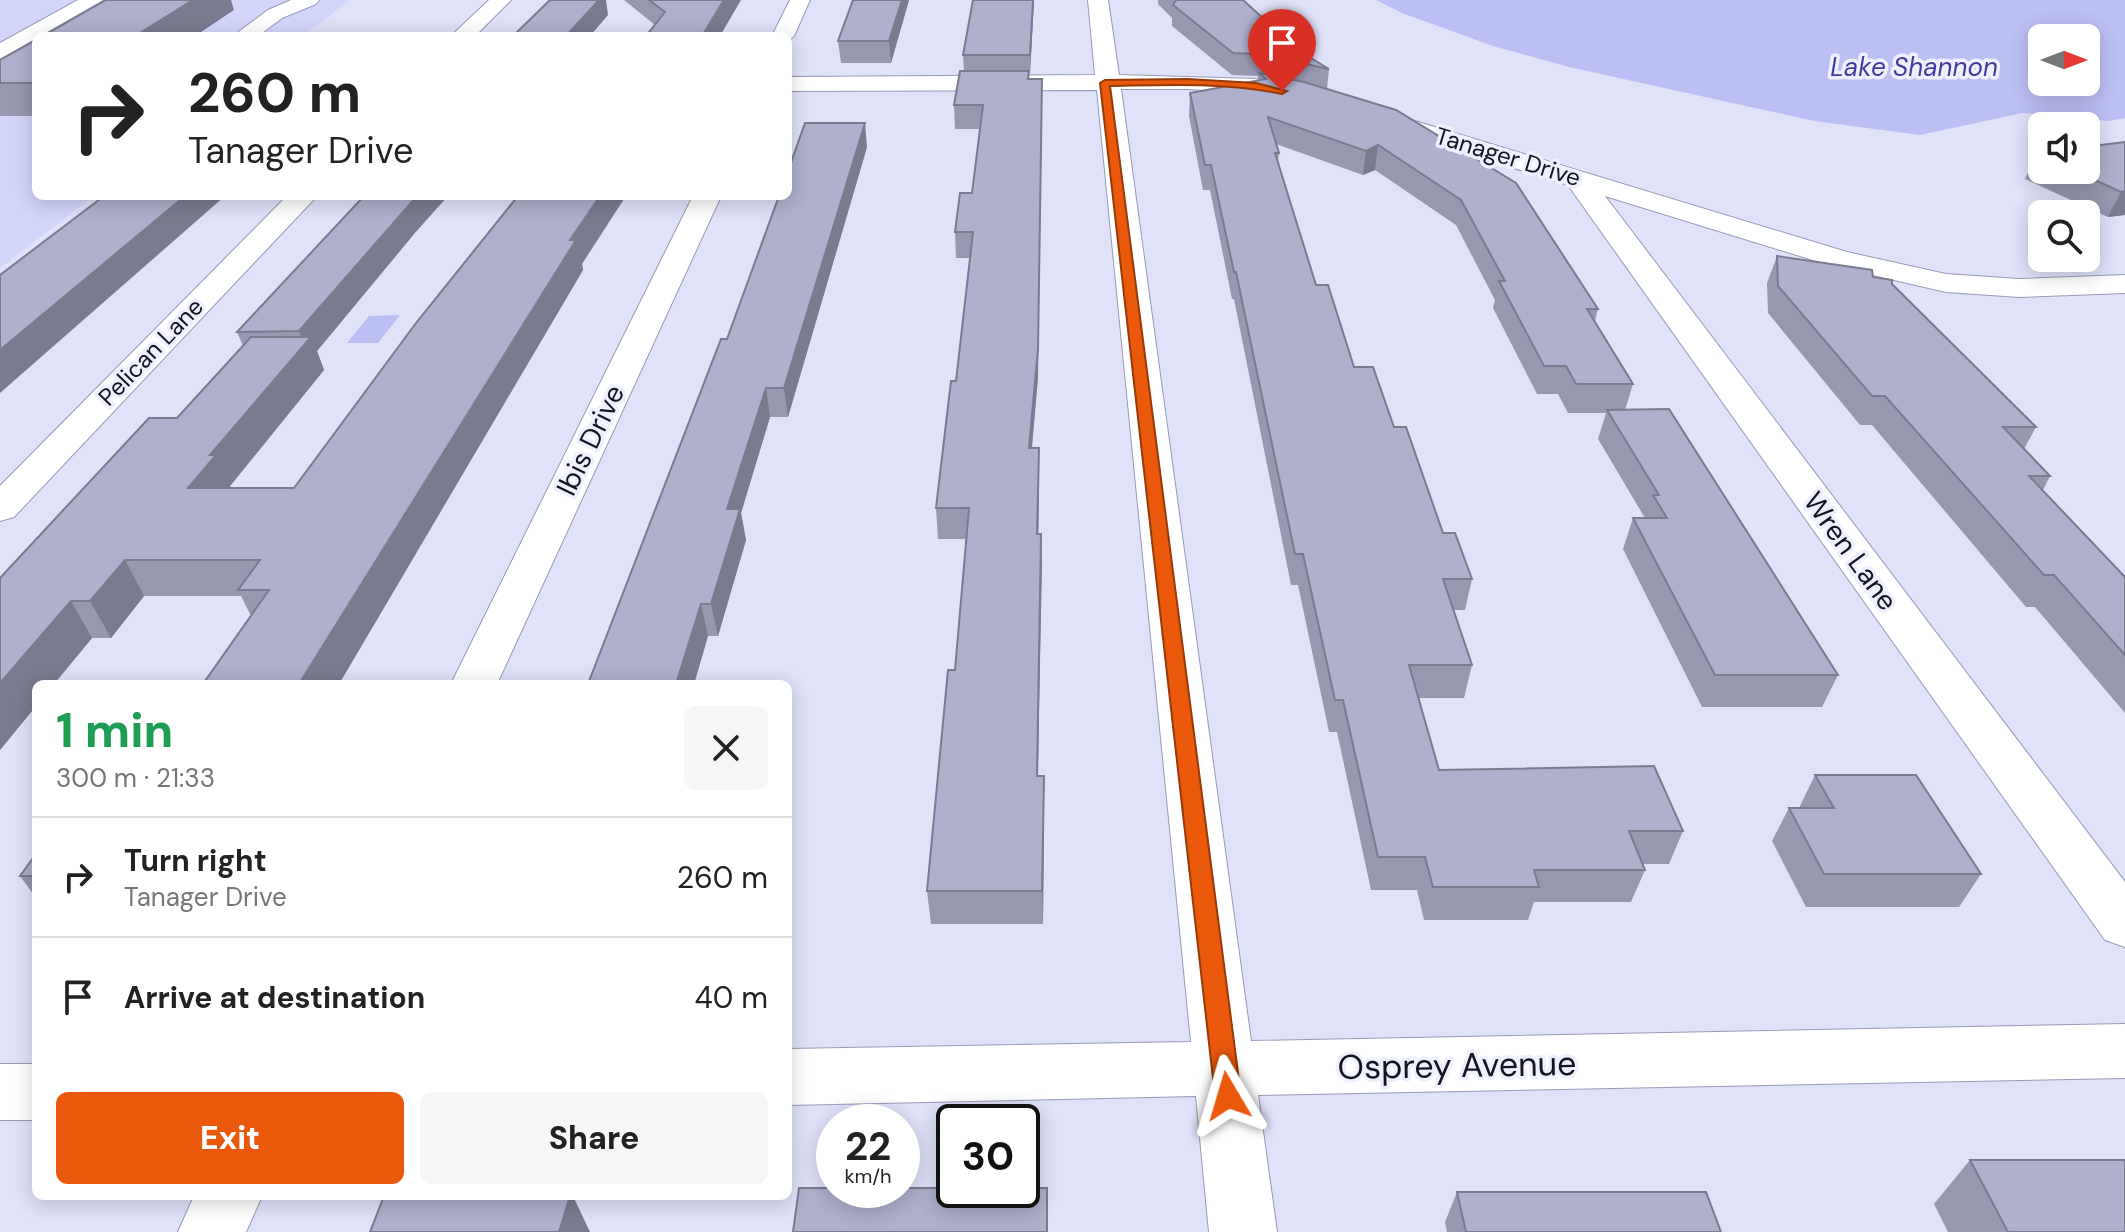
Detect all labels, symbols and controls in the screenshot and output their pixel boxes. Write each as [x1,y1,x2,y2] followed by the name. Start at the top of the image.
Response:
[1248,9,1316,91] pin
[1260,21,1304,65] icon: arrive
[2028,24,2100,96] north arrow
[2028,24,2100,272] map controls
[1830,50,1998,84] water label: Lake Shannon
[188,56,361,129] text: 260 m
[56,64,160,168] icon: right
[2028,112,2100,184] button: sound
[1432,120,1585,193] street label: Tanager Drive
[188,127,413,174] text: Tanager Drive
[2028,200,2100,272] button: search
[92,291,210,412] street label: Pelican Lane
[548,379,633,502] street label: Ibis Drive
[1795,485,1906,618] street label: Wren Lane
[56,699,173,762] text: 1 min
[684,706,768,790] button: close
[56,761,215,795] text: 300 m · 21:33
[124,841,267,880] text: Turn right
[56,855,100,899] icon: right
[677,858,768,897] text: 260 m
[124,880,287,914] text: Tanager Drive
[56,975,100,1019] icon: arrive
[124,978,425,1017] text: Arrive at destination
[695,978,768,1017] text: 40 m
[1337,1041,1577,1090] street label: Osprey Avenue
[1186,1054,1270,1138] position arrow
[56,1092,404,1184] button: Exit
[420,1092,768,1184] button: Share
[936,1104,1040,1208] speed limit sign: 30
[845,1120,891,1172] text: 22
[844,1163,892,1189] text: km/h

